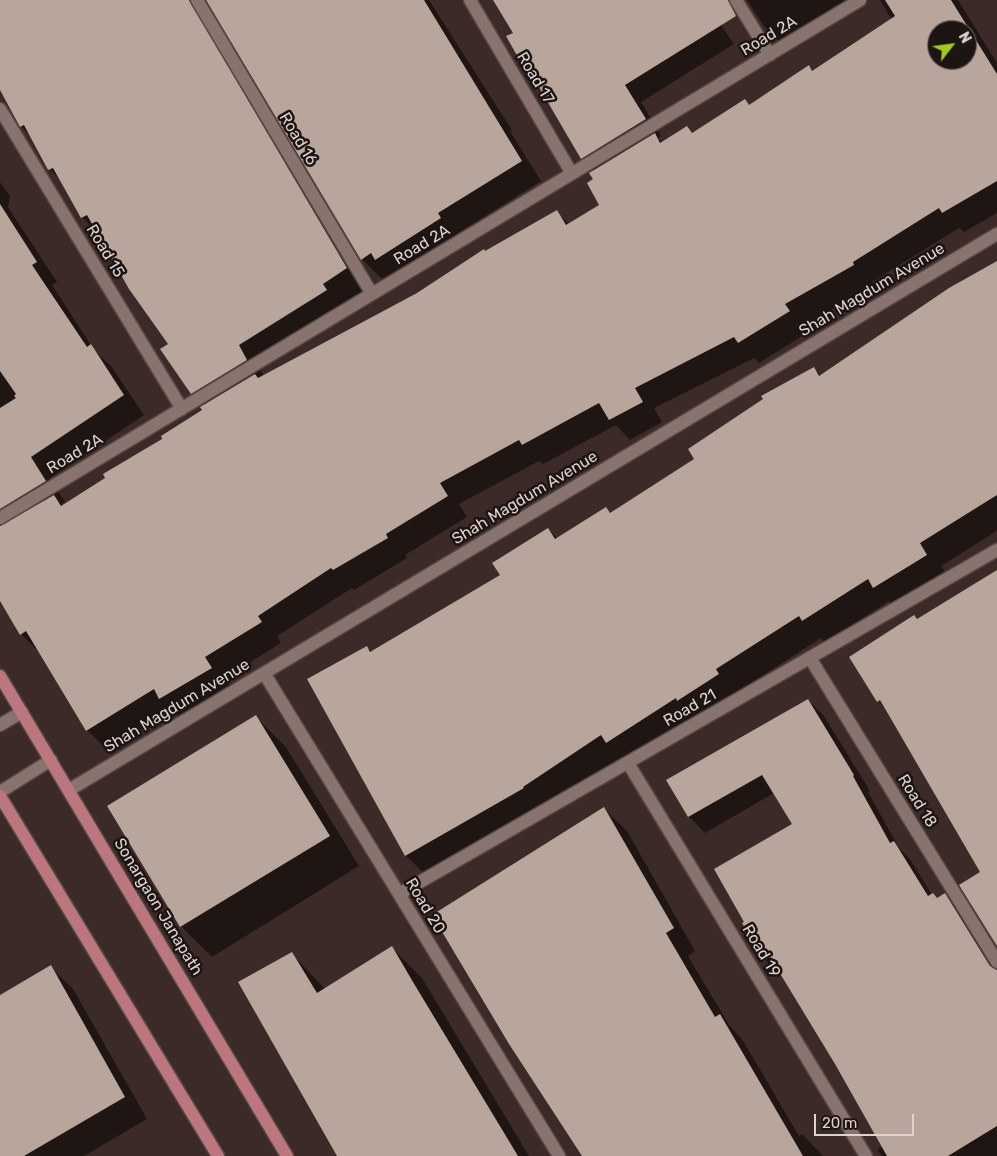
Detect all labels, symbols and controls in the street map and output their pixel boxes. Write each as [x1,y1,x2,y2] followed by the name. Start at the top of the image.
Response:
[738,12,800,60] street label: Road 2A
[927,20,977,70] north arrow
[955,29,974,46] text: N
[512,49,558,107] street label: Road 17
[275,109,321,169] street label: Road 16
[82,221,128,281] street label: Road 15
[391,221,453,269] street label: Road 2A
[796,239,948,341] street label: Shah Magdum Avenue
[44,430,106,478] street label: Road 2A
[449,447,601,549] street label: Shah Magdum Avenue
[101,655,253,757] street label: Shah Magdum Avenue
[660,685,720,731] street label: Road 21
[893,771,941,831] street label: Road 18
[109,835,207,979] street label: Sonargaon Janapath
[401,875,449,937] street label: Road 20
[738,921,784,981] street label: Road 19
[817,1104,917,1136] scale bar
[822,1114,857,1132] text: 20 m

